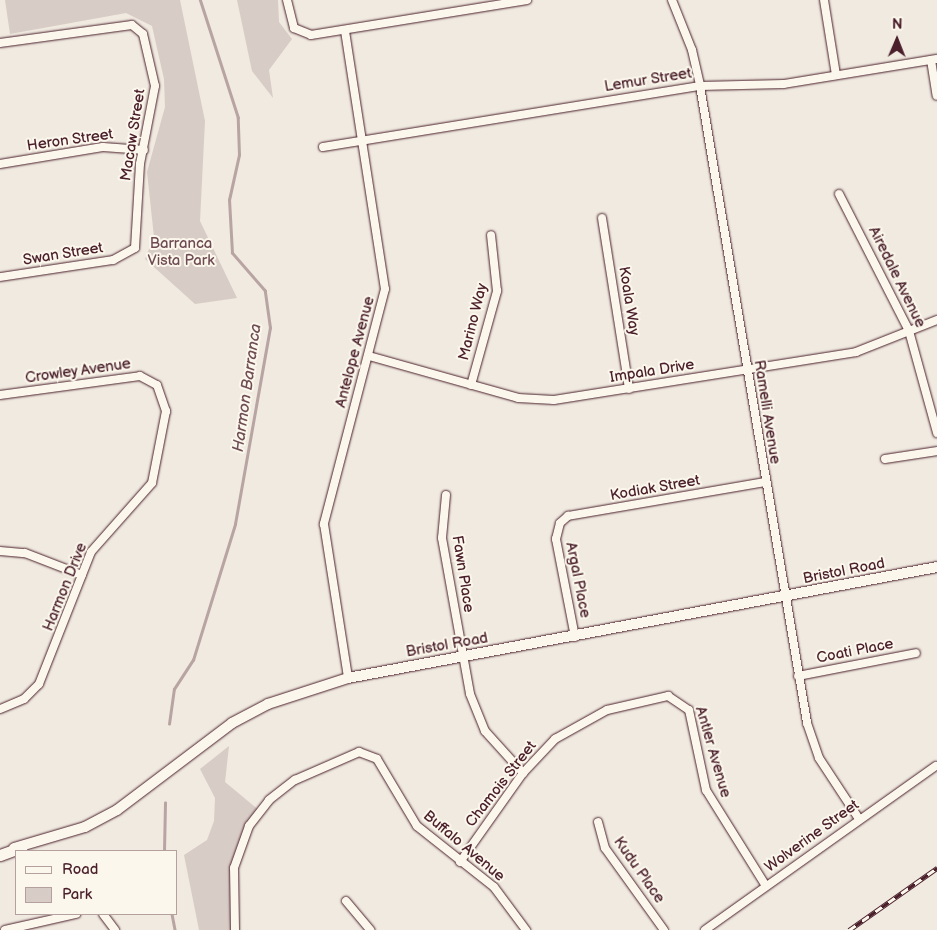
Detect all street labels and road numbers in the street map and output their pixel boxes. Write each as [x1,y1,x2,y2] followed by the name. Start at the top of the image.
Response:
[603,64,693,96] street label: Lemur Street
[117,88,149,182] street label: Macaw Street
[26,125,114,155] street label: Heron Street
[865,223,929,331] street label: Airedale Avenue
[21,239,105,269] street label: Swan Street
[615,265,643,337] street label: Koala Way
[455,281,491,363] street label: Marino Way
[331,294,379,410] street label: Antelope Avenue
[24,355,132,387] street label: Crowley Avenue
[608,355,696,387] street label: Impala Drive
[750,359,784,465] street label: Ramelli Avenue
[609,471,701,505] street label: Kodiak Street
[448,534,478,614] street label: Fawn Place
[39,540,91,634] street label: Harmon Drive
[562,541,594,619] street label: Argal Place
[802,554,886,588] street label: Bristol Road
[405,629,489,661] street label: Bristol Road
[815,635,895,667] street label: Coati Place
[691,704,735,800] street label: Antler Avenue
[462,737,540,831] street label: Chamois Street
[761,796,863,876] street label: Wolverine Street
[420,807,508,885] street label: Buffalo Avenue
[610,833,668,907] street label: Kudu Place

